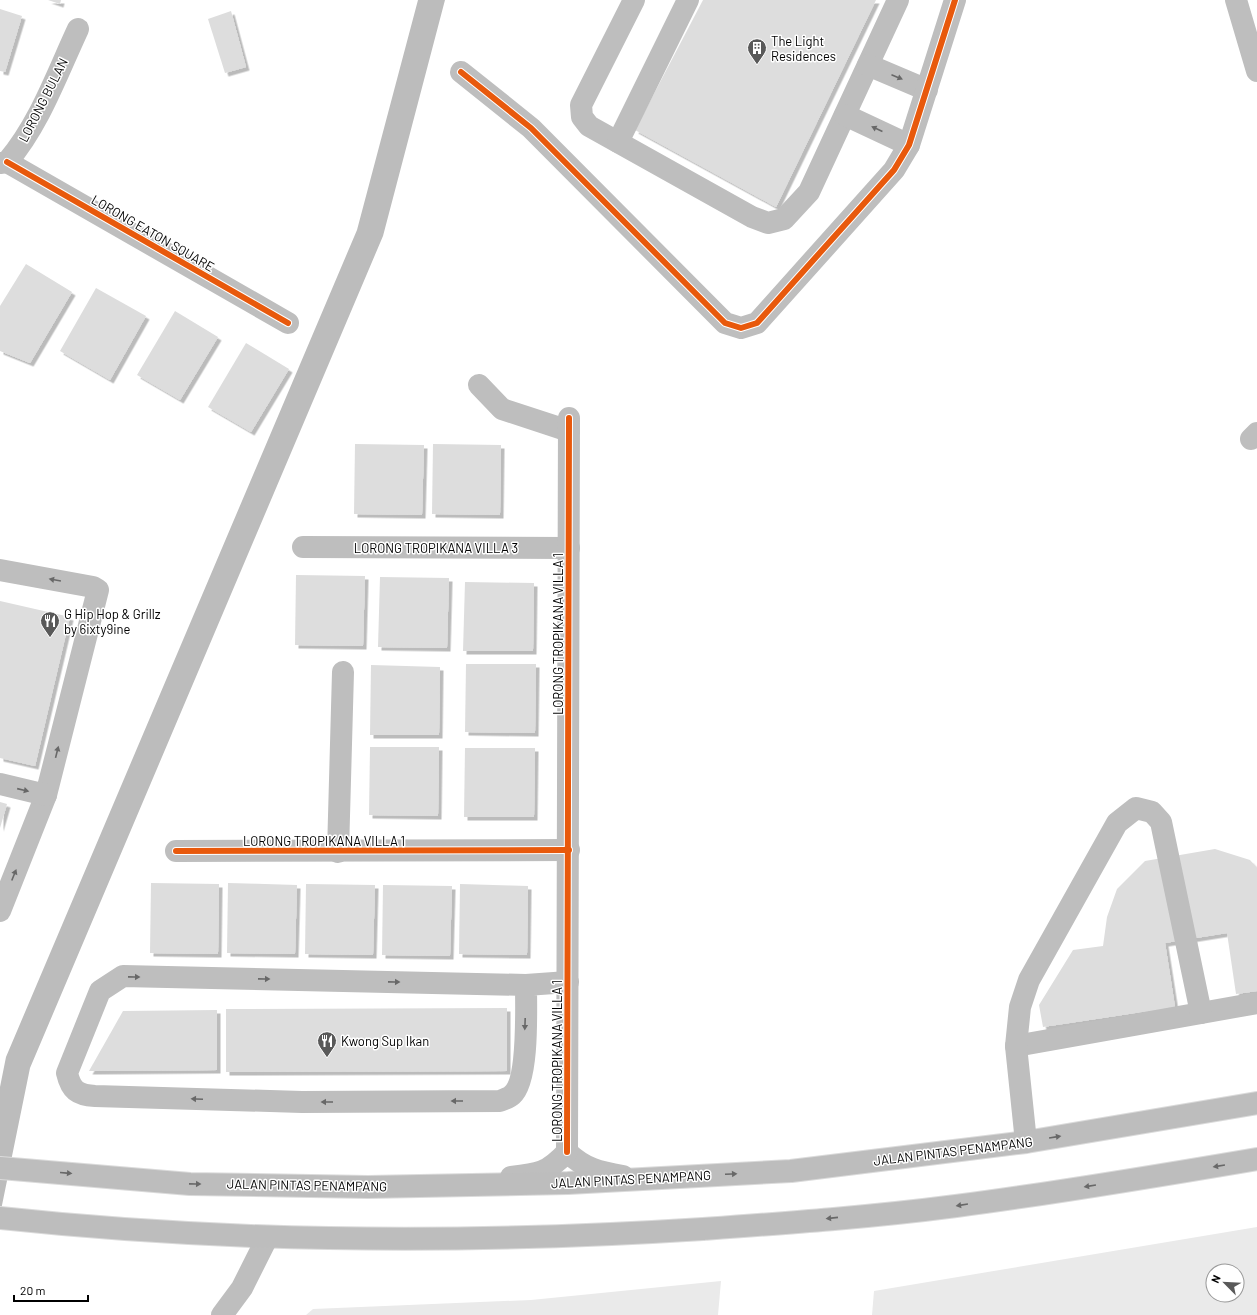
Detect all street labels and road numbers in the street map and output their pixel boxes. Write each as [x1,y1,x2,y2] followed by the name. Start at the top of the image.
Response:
[15,55,71,145] street label: LORONG BULAN
[89,191,217,275] street label: LORONG EATON SQUARE
[354,540,518,556] street label: LORONG TROPIKANA VILLA 3
[550,553,566,715] street label: LORONG TROPIKANA VILLA 1
[243,833,405,849] street label: LORONG TROPIKANA VILLA 1
[549,980,565,1142] street label: LORONG TROPIKANA VILLA 1
[873,1133,1034,1169] street label: JALAN PINTAS PENAMPANG
[551,1167,711,1191] street label: JALAN PINTAS PENAMPANG
[227,1176,387,1194] street label: JALAN PINTAS PENAMPANG

